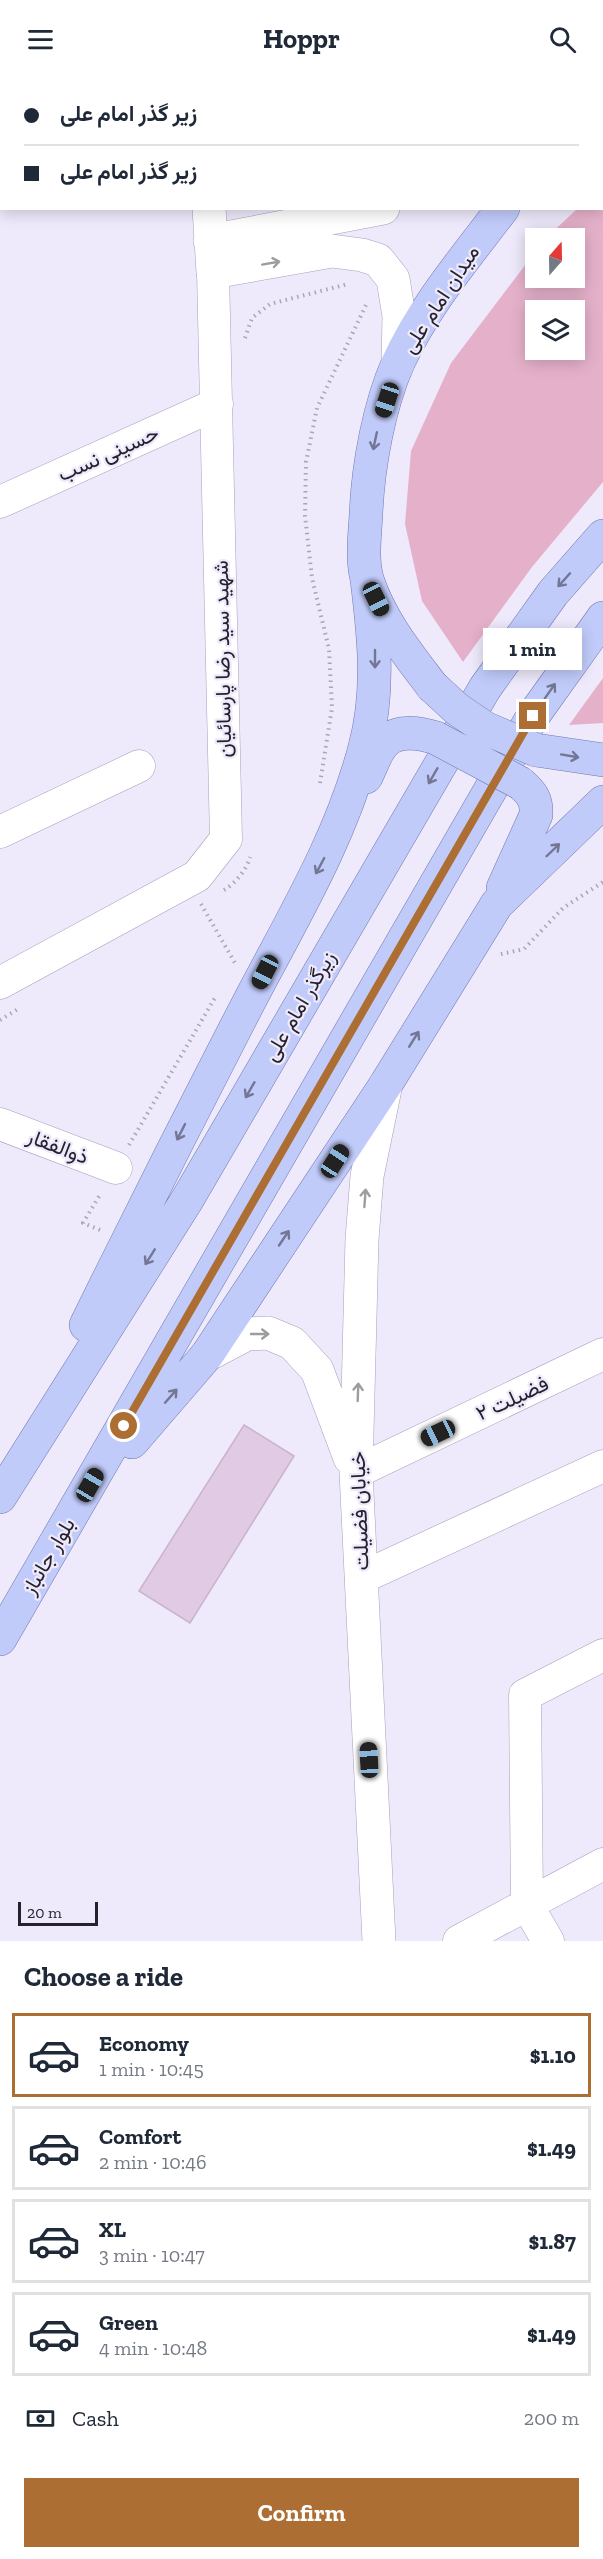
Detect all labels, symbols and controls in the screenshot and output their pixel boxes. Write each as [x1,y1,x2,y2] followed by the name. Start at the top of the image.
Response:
[24,23,57,56] icon: menu
[263,23,340,55] text: Hoppr
[546,23,579,56] icon: search
[60,100,197,127] text: زیر گذر امام علی
[60,158,197,185] text: زیر گذر امام علی
[525,228,585,288] north arrow
[525,228,585,360] map controls
[396,240,486,359] street label: میدان امام علی
[261,257,281,268] one-way arrow
[525,300,585,360] button: layers
[373,380,401,420] car
[54,420,162,486] street label: حسینی نسب
[369,431,380,450] one-way arrow
[208,560,238,758] street label: شهید سید رضا پارسائیان
[557,572,571,587] one-way arrow
[360,579,392,619] car
[484,629,582,671] callout: 1 min
[509,637,556,661] text: 1 min
[369,649,381,669] one-way arrow
[544,684,556,700] one-way arrow
[519,702,546,729] route end
[559,751,579,762] one-way arrow
[427,767,439,784] one-way arrow
[545,842,560,857] one-way arrow
[314,857,326,874] one-way arrow
[257,946,342,1067] street label: زیرگذر امام علی
[249,952,281,992] car
[408,1031,420,1048] one-way arrow
[244,1081,256,1098] one-way arrow
[22,1123,92,1170] street label: ذوالفقار
[175,1123,187,1140] one-way arrow
[318,1141,352,1181] car
[360,1188,371,1208] one-way arrow
[278,1230,290,1247] one-way arrow
[144,1248,156,1265] one-way arrow
[250,1328,269,1340] one-way arrow
[472,1370,552,1426] street label: فضیلت ۲
[352,1383,364,1403] one-way arrow
[164,1389,178,1404] one-way arrow
[110,1412,137,1439] route start
[418,1417,458,1449] car
[344,1451,374,1571] street label: خیابان فضیلت
[73,1465,107,1505] car
[16,1513,81,1600] street label: بلوار جانباز
[359,1742,379,1778] car
[18,1899,98,1926] scale bar
[27,1903,62,1922] text: 20 m
[24,1961,183,1993] text: Choose a ride
[27,2028,81,2082] icon: car
[99,2030,189,2057] text: Economy
[530,2042,576,2069] text: $1.10
[99,2057,204,2081] text: 1 min · 10:45
[27,2121,81,2175] icon: car
[99,2123,181,2150] text: Comfort
[527,2135,576,2162] text: $1.49
[99,2150,207,2174] text: 2 min · 10:46
[27,2214,81,2268] icon: car
[99,2216,126,2243] text: XL
[529,2228,576,2255] text: $1.87
[99,2243,205,2267] text: 3 min · 10:47
[27,2307,81,2361] icon: car
[99,2309,158,2336] text: Green
[527,2321,576,2348] text: $1.49
[99,2336,207,2360] text: 4 min · 10:48
[24,2402,57,2435] icon: cash
[72,2405,119,2432] text: Cash
[524,2406,579,2430] text: 200 m
[24,2478,579,2547] button: Confirm

